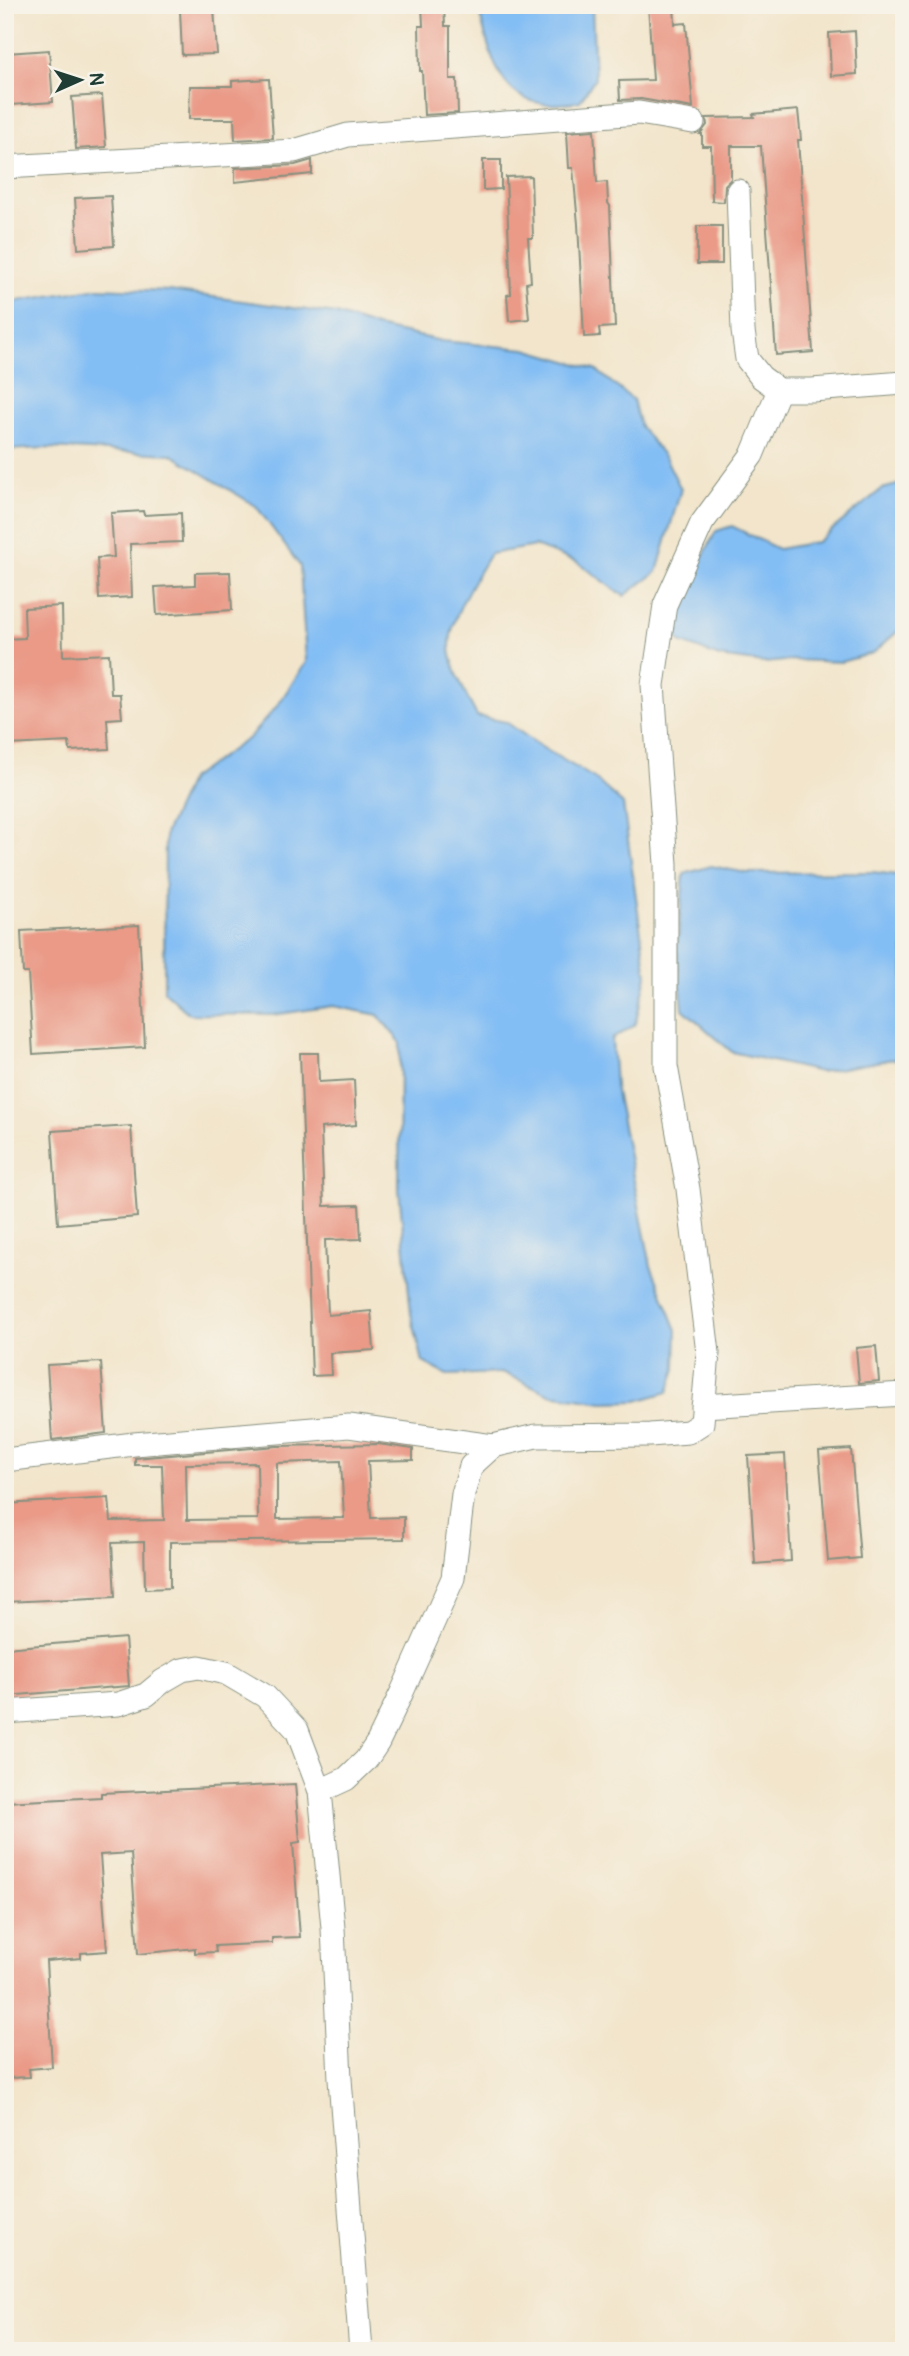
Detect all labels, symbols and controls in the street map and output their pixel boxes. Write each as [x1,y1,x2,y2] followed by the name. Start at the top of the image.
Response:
[46,46,116,116] north arrow
[84,72,108,86] text: N

